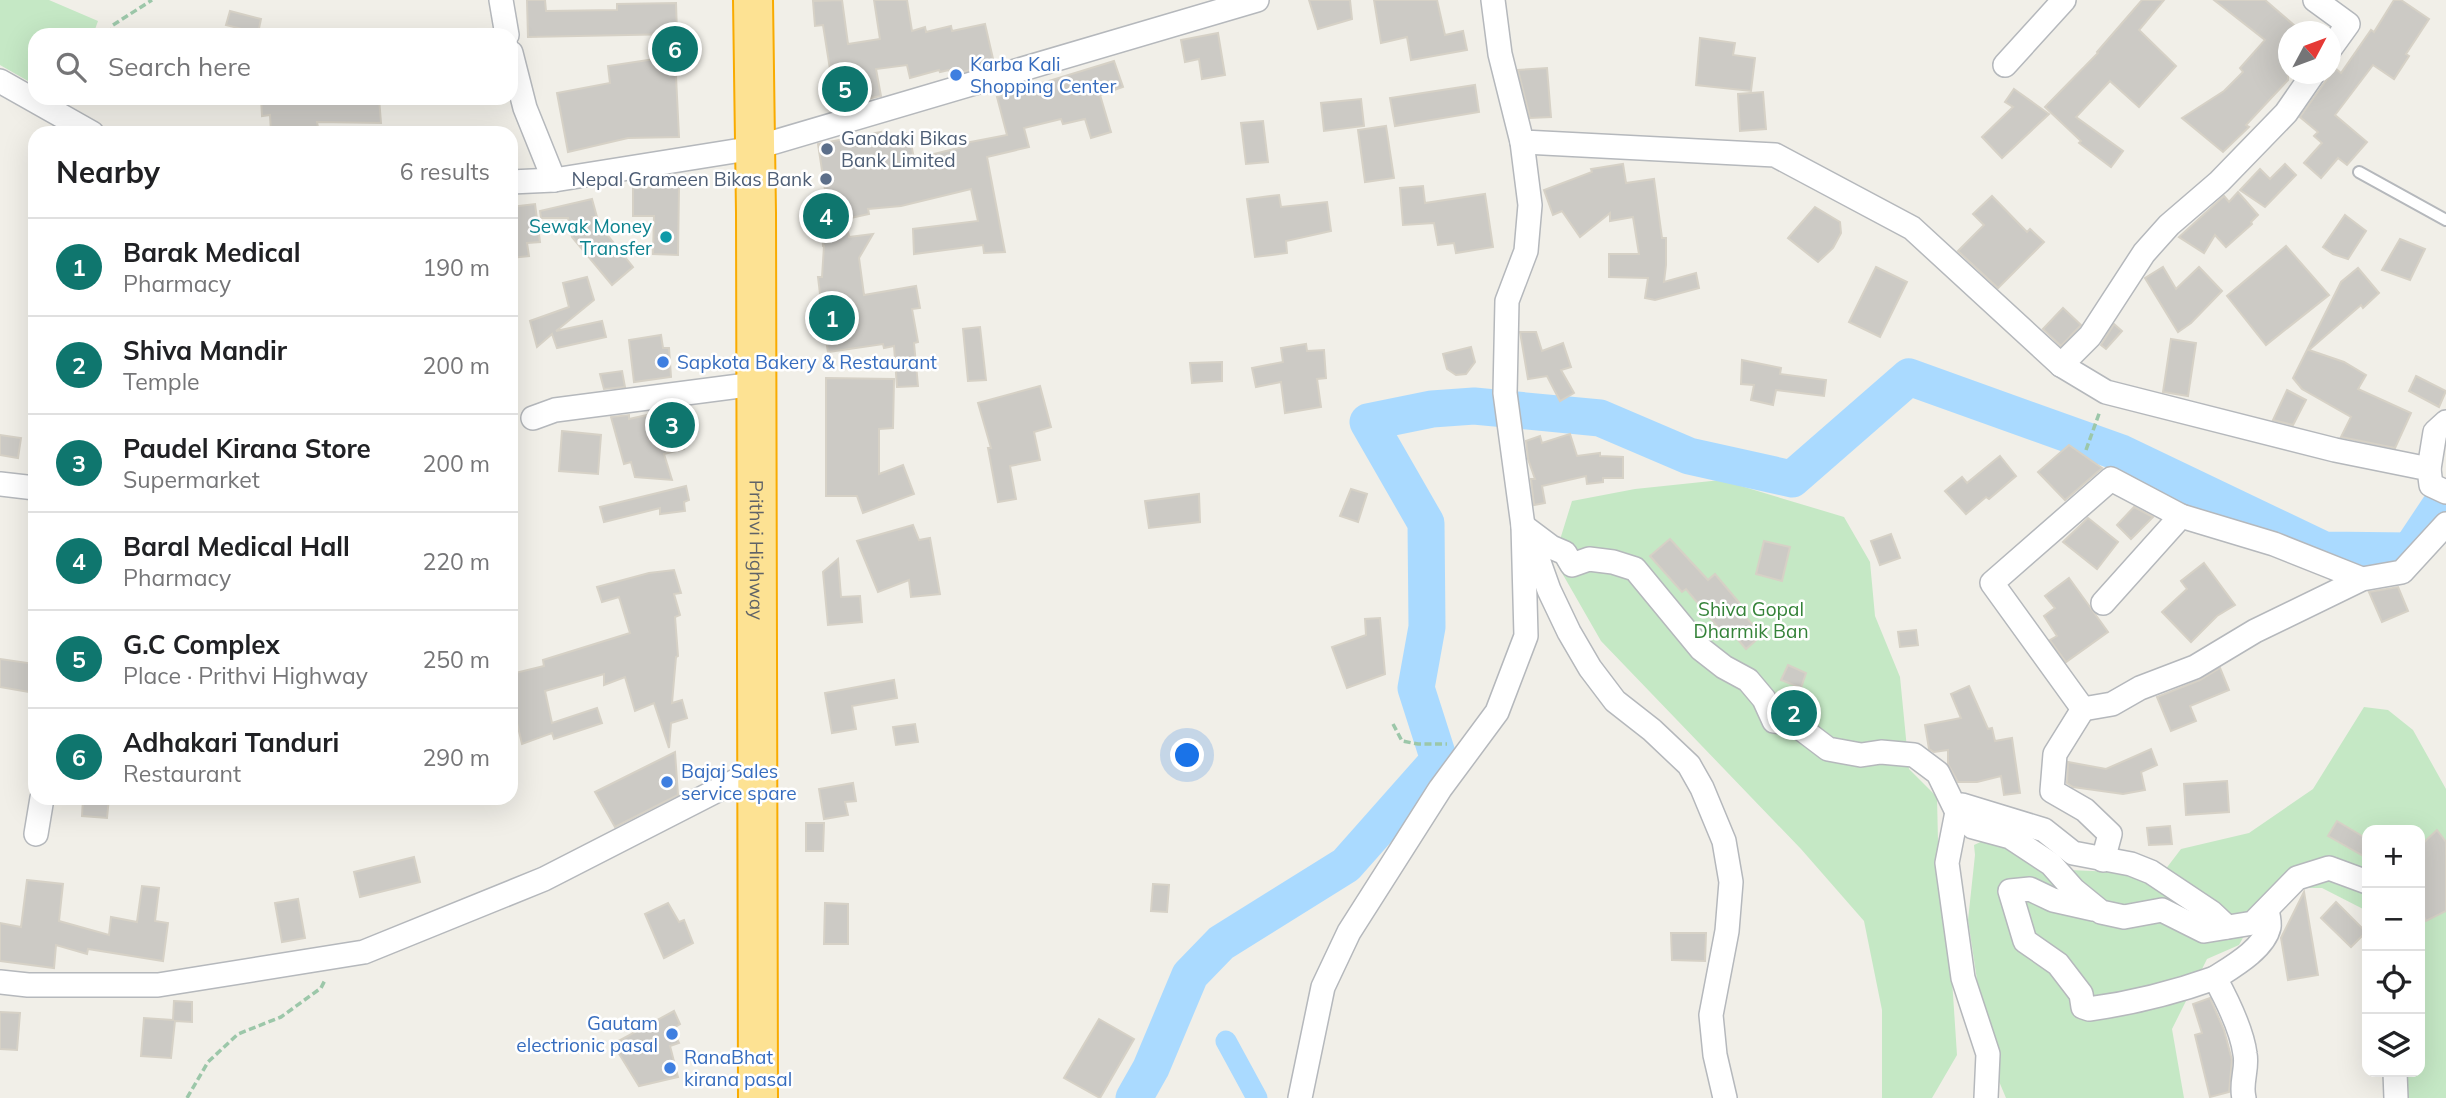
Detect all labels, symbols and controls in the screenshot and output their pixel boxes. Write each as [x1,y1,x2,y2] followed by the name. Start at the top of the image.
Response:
[2278,21,2341,84] north arrow
[652,23,698,75] pin: 6
[28,28,518,105] search box
[52,48,90,86] icon: search
[108,50,251,83] text: Search here
[970,52,1116,98] place label: Karba Kali Shopping Center
[822,63,868,115] pin: 5
[948,67,964,83] marker: Karba Kali Shopping Center
[841,126,967,172] place label: Gandaki Bikas Bank Limited
[819,141,835,157] marker: Gandaki Bikas Bank Limited
[56,153,160,191] text: Nearby
[400,157,490,186] text: 6 results
[571,167,812,191] place label: Nepal Grameen Bikas Bank
[818,171,834,187] marker: Nepal Grameen Bikas Bank
[803,190,849,242] pin: 4
[529,214,652,260] place label: Sewak Money Transfer
[658,229,674,245] marker: Sewak Money Transfer
[123,236,300,269] text: Barak Medical
[72,253,86,282] text: 1
[422,253,490,282] text: 190 m
[123,269,231,298] text: Pharmacy
[809,292,855,344] pin: 1
[123,334,287,367] text: Shiva Mandir
[677,350,937,374] place label: Sapkota Bakery & Restaurant
[72,351,86,380] text: 2
[422,351,490,380] text: 200 m
[655,354,671,370] marker: Sapkota Bakery & Restaurant
[123,367,200,396] text: Temple
[649,399,695,451] pin: 3
[123,432,371,465] text: Paudel Kirana Store
[72,449,86,478] text: 3
[422,449,490,478] text: 200 m
[123,465,260,494] text: Supermarket
[745,480,769,620] street label: Prithvi Highway
[123,530,350,563] text: Baral Medical Hall
[72,547,86,576] text: 4
[422,547,490,576] text: 220 m
[123,563,231,592] text: Pharmacy
[1693,597,1809,643] park label: Shiva Gopal Dharmik Ban
[123,628,280,661] text: G.C Complex
[72,645,86,674] text: 5
[422,645,490,674] text: 250 m
[123,661,368,690] text: Place · Prithvi Highway
[1771,687,1817,739] pin: 2
[123,726,339,759] text: Adhakari Tanduri
[1170,738,1204,772] your location
[72,743,86,772] text: 6
[422,743,490,772] text: 290 m
[123,759,241,788] text: Restaurant
[681,759,797,805] place label: Bajaj Sales service spare
[659,774,675,790] marker: Bajaj Sales service spare
[2362,825,2425,1077] map controls
[2362,825,2425,888] button: +
[2362,888,2425,951] button: −
[2362,951,2425,1014] button: locate
[516,1011,658,1057] place label: Gautam electrionic pasal
[2362,1014,2425,1077] button: layers
[664,1026,680,1042] marker: Gautam electrionic pasal
[684,1045,792,1091] place label: RanaBhat kirana pasal
[662,1060,678,1076] marker: RanaBhat kirana pasal

